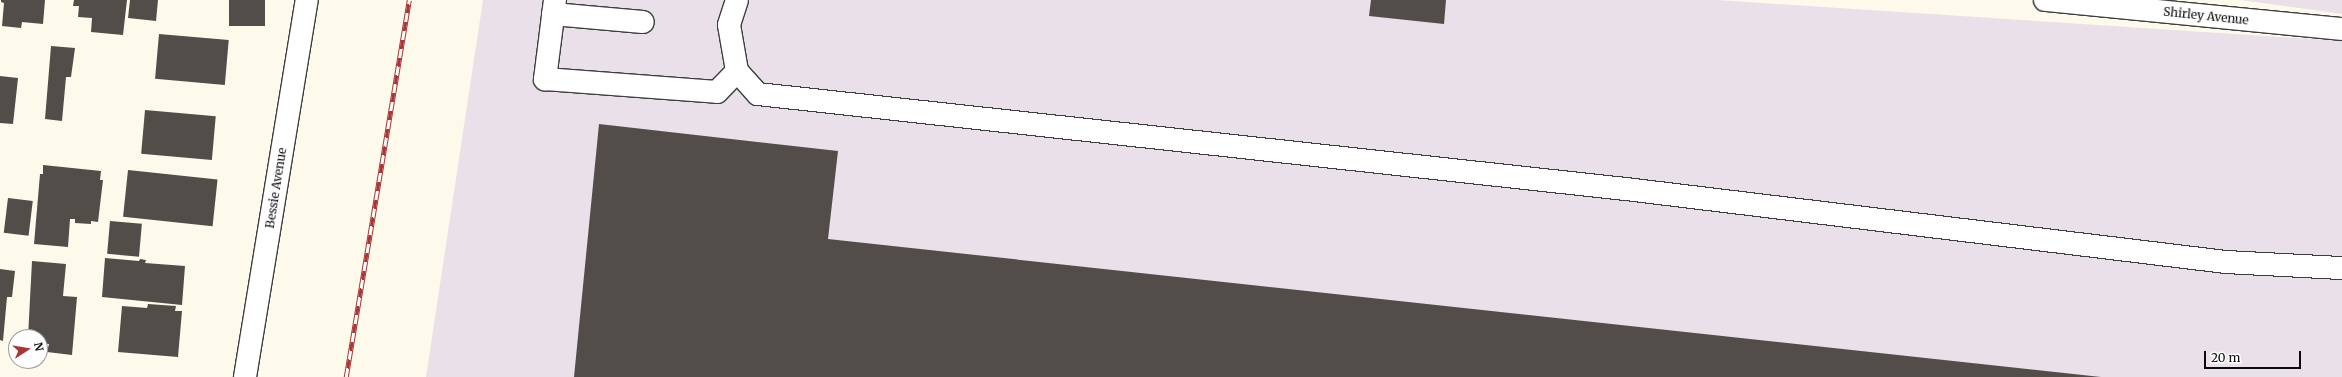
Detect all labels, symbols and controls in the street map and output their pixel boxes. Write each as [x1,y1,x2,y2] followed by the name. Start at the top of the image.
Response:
[2163,4,2249,28] street label: Shirley Avenue
[263,147,289,229] street label: Bessie Avenue
[8,329,48,369] north arrow
[31,341,47,352] text: N
[2206,343,2303,369] scale bar
[2211,350,2240,365] text: 20 m

